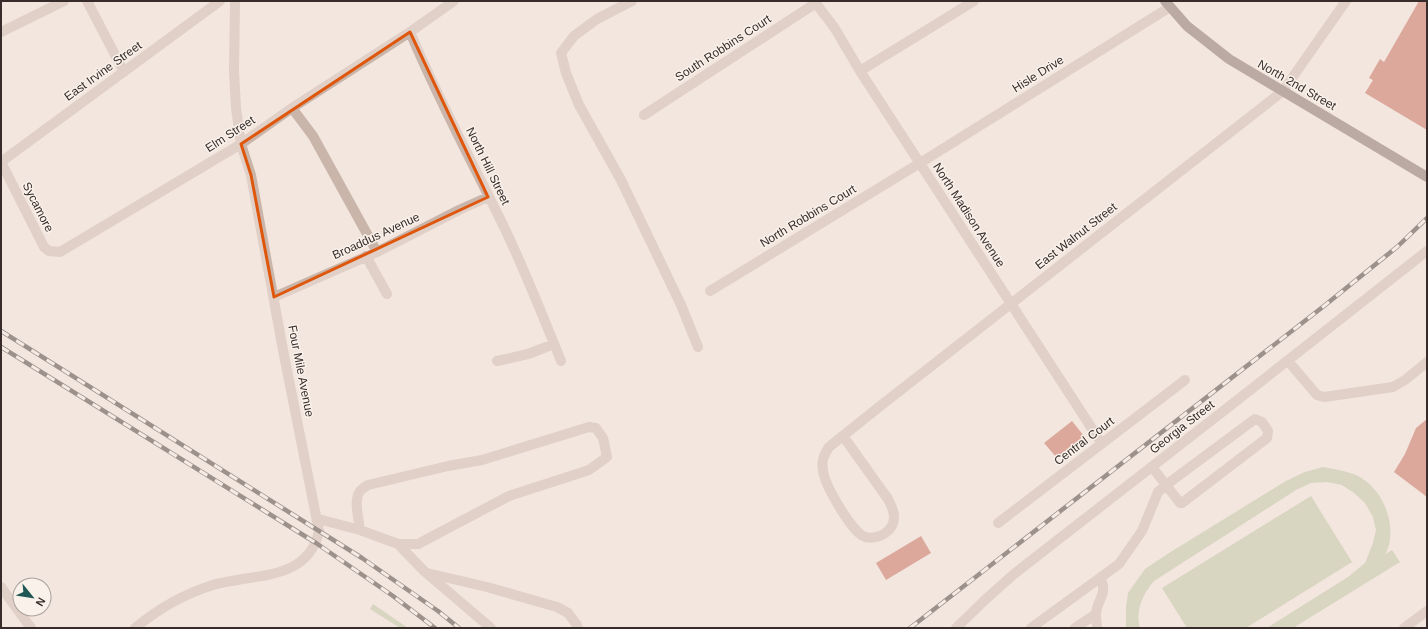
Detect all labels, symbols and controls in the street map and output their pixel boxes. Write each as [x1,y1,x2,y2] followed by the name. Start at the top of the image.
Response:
[672,11,774,84] street label: South Robbins Court
[62,38,145,104] street label: East Irvine Street
[1010,53,1067,95] street label: Hisle Drive
[1255,57,1339,113] street label: North 2nd Street
[203,113,258,155] street label: Elm Street
[463,125,513,208] street label: North Hill Street
[930,160,1008,270] street label: North Madison Avenue
[19,180,57,235] street label: Sycamore
[758,181,859,250] street label: North Robbins Court
[1032,199,1120,272] street label: East Walnut Street
[330,210,422,262] street label: Broaddus Avenue
[285,324,317,418] street label: Four Mile Avenue
[1147,397,1218,457] street label: Georgia Street
[1051,414,1117,468] street label: Central Court
[12,577,52,617] north arrow
[33,596,48,608] text: N

